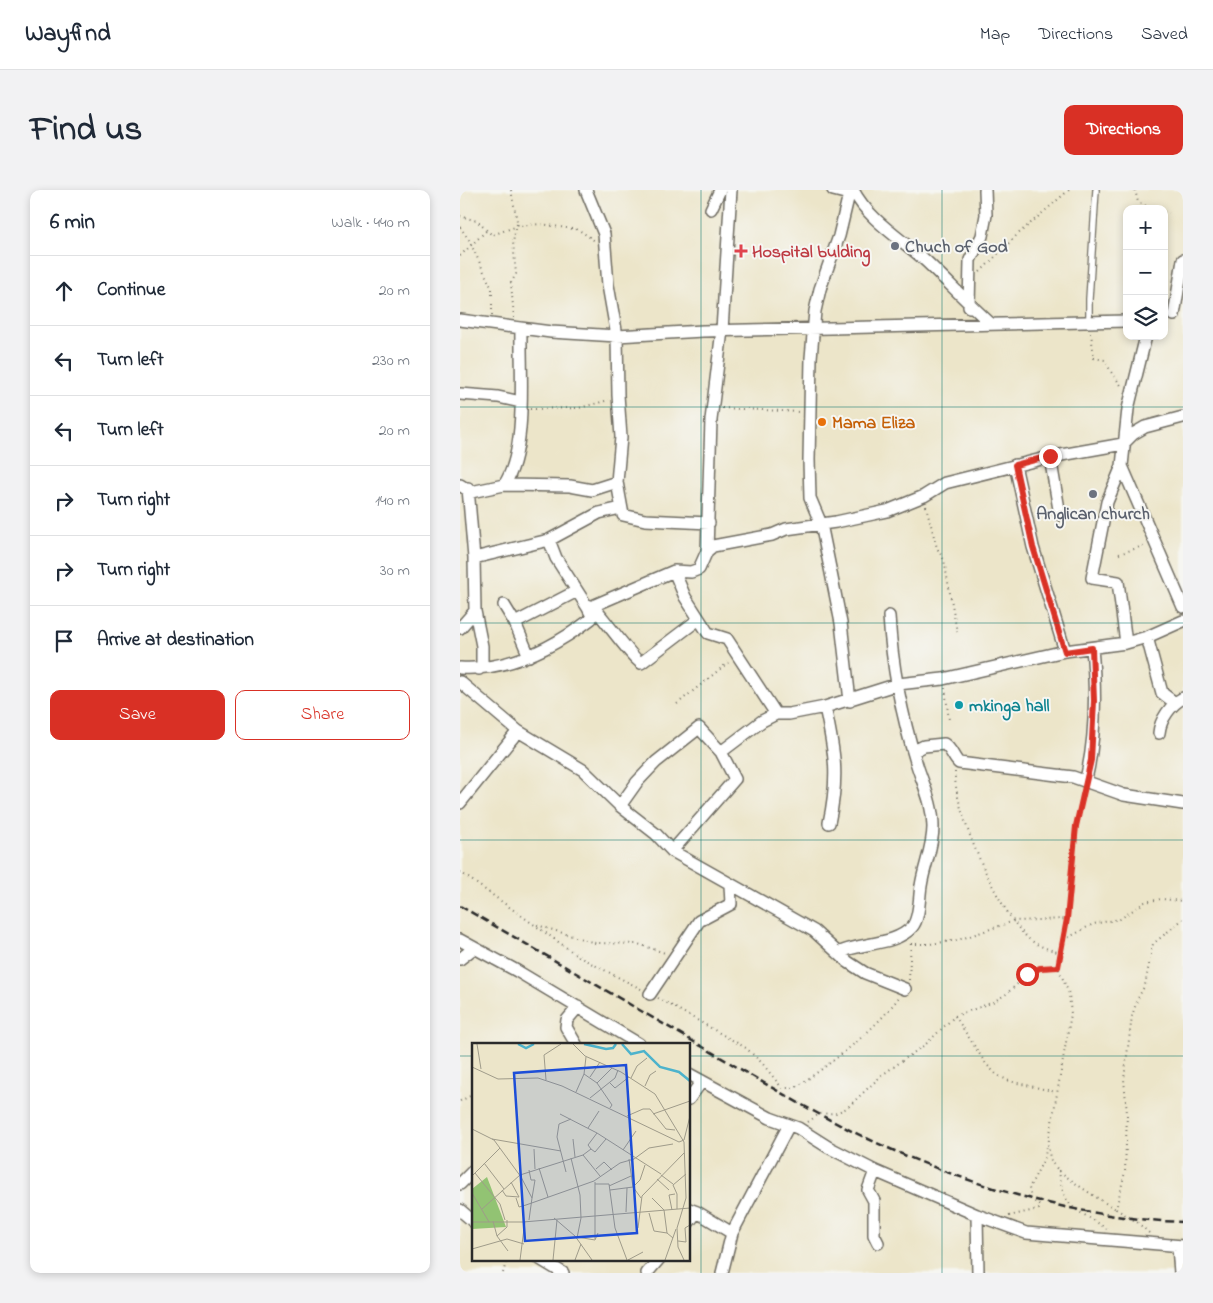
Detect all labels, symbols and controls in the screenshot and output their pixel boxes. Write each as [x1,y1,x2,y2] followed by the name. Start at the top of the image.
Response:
[25,17,111,52] text: Wayfind
[980,22,1010,48] text: Map
[1038,22,1113,48] text: Directions
[1141,22,1188,48] text: Saved
[30,105,142,156] text: Find us
[1064,105,1183,155] button: Directions
[1123,205,1168,340] map controls
[1123,205,1168,250] button: +
[50,208,95,238] text: 6 min
[331,211,410,235] text: Walk · 440 m
[905,235,1009,261] place label: Chuch of God
[752,240,870,267] place label: Hospital bulding
[889,240,901,252] marker: Chuch of God
[734,244,748,258] marker: Hospital bulding
[1123,250,1168,295] button: −
[50,277,78,305] icon: ahead
[97,277,165,304] text: Continue
[379,279,410,303] text: 20 m
[1123,295,1168,340] button: layers
[50,347,78,375] icon: left
[97,347,164,374] text: Turn left
[372,349,410,373] text: 230 m
[832,411,916,437] place label: Mama Eliza
[816,416,828,428] marker: Mama Eliza
[50,417,78,445] icon: left
[97,417,164,444] text: Turn left
[379,419,410,443] text: 20 m
[1039,445,1062,468] route end
[50,487,78,515] icon: right
[97,487,170,514] text: Turn right
[1087,488,1099,500] marker: Anglican church
[375,489,410,513] text: 140 m
[1036,502,1150,529] place label: Anglican church
[50,557,78,585] icon: right
[97,557,170,584] text: Turn right
[380,559,410,583] text: 30 m
[50,627,78,655] icon: arrive
[97,627,254,654] text: Arrive at destination
[50,690,225,740] button: Save
[235,690,410,740] button: Share
[969,694,1050,721] place label: mkinga hall
[953,699,965,711] marker: mkinga hall
[1016,963,1039,986] route start
[472,1043,690,1260] inset map

